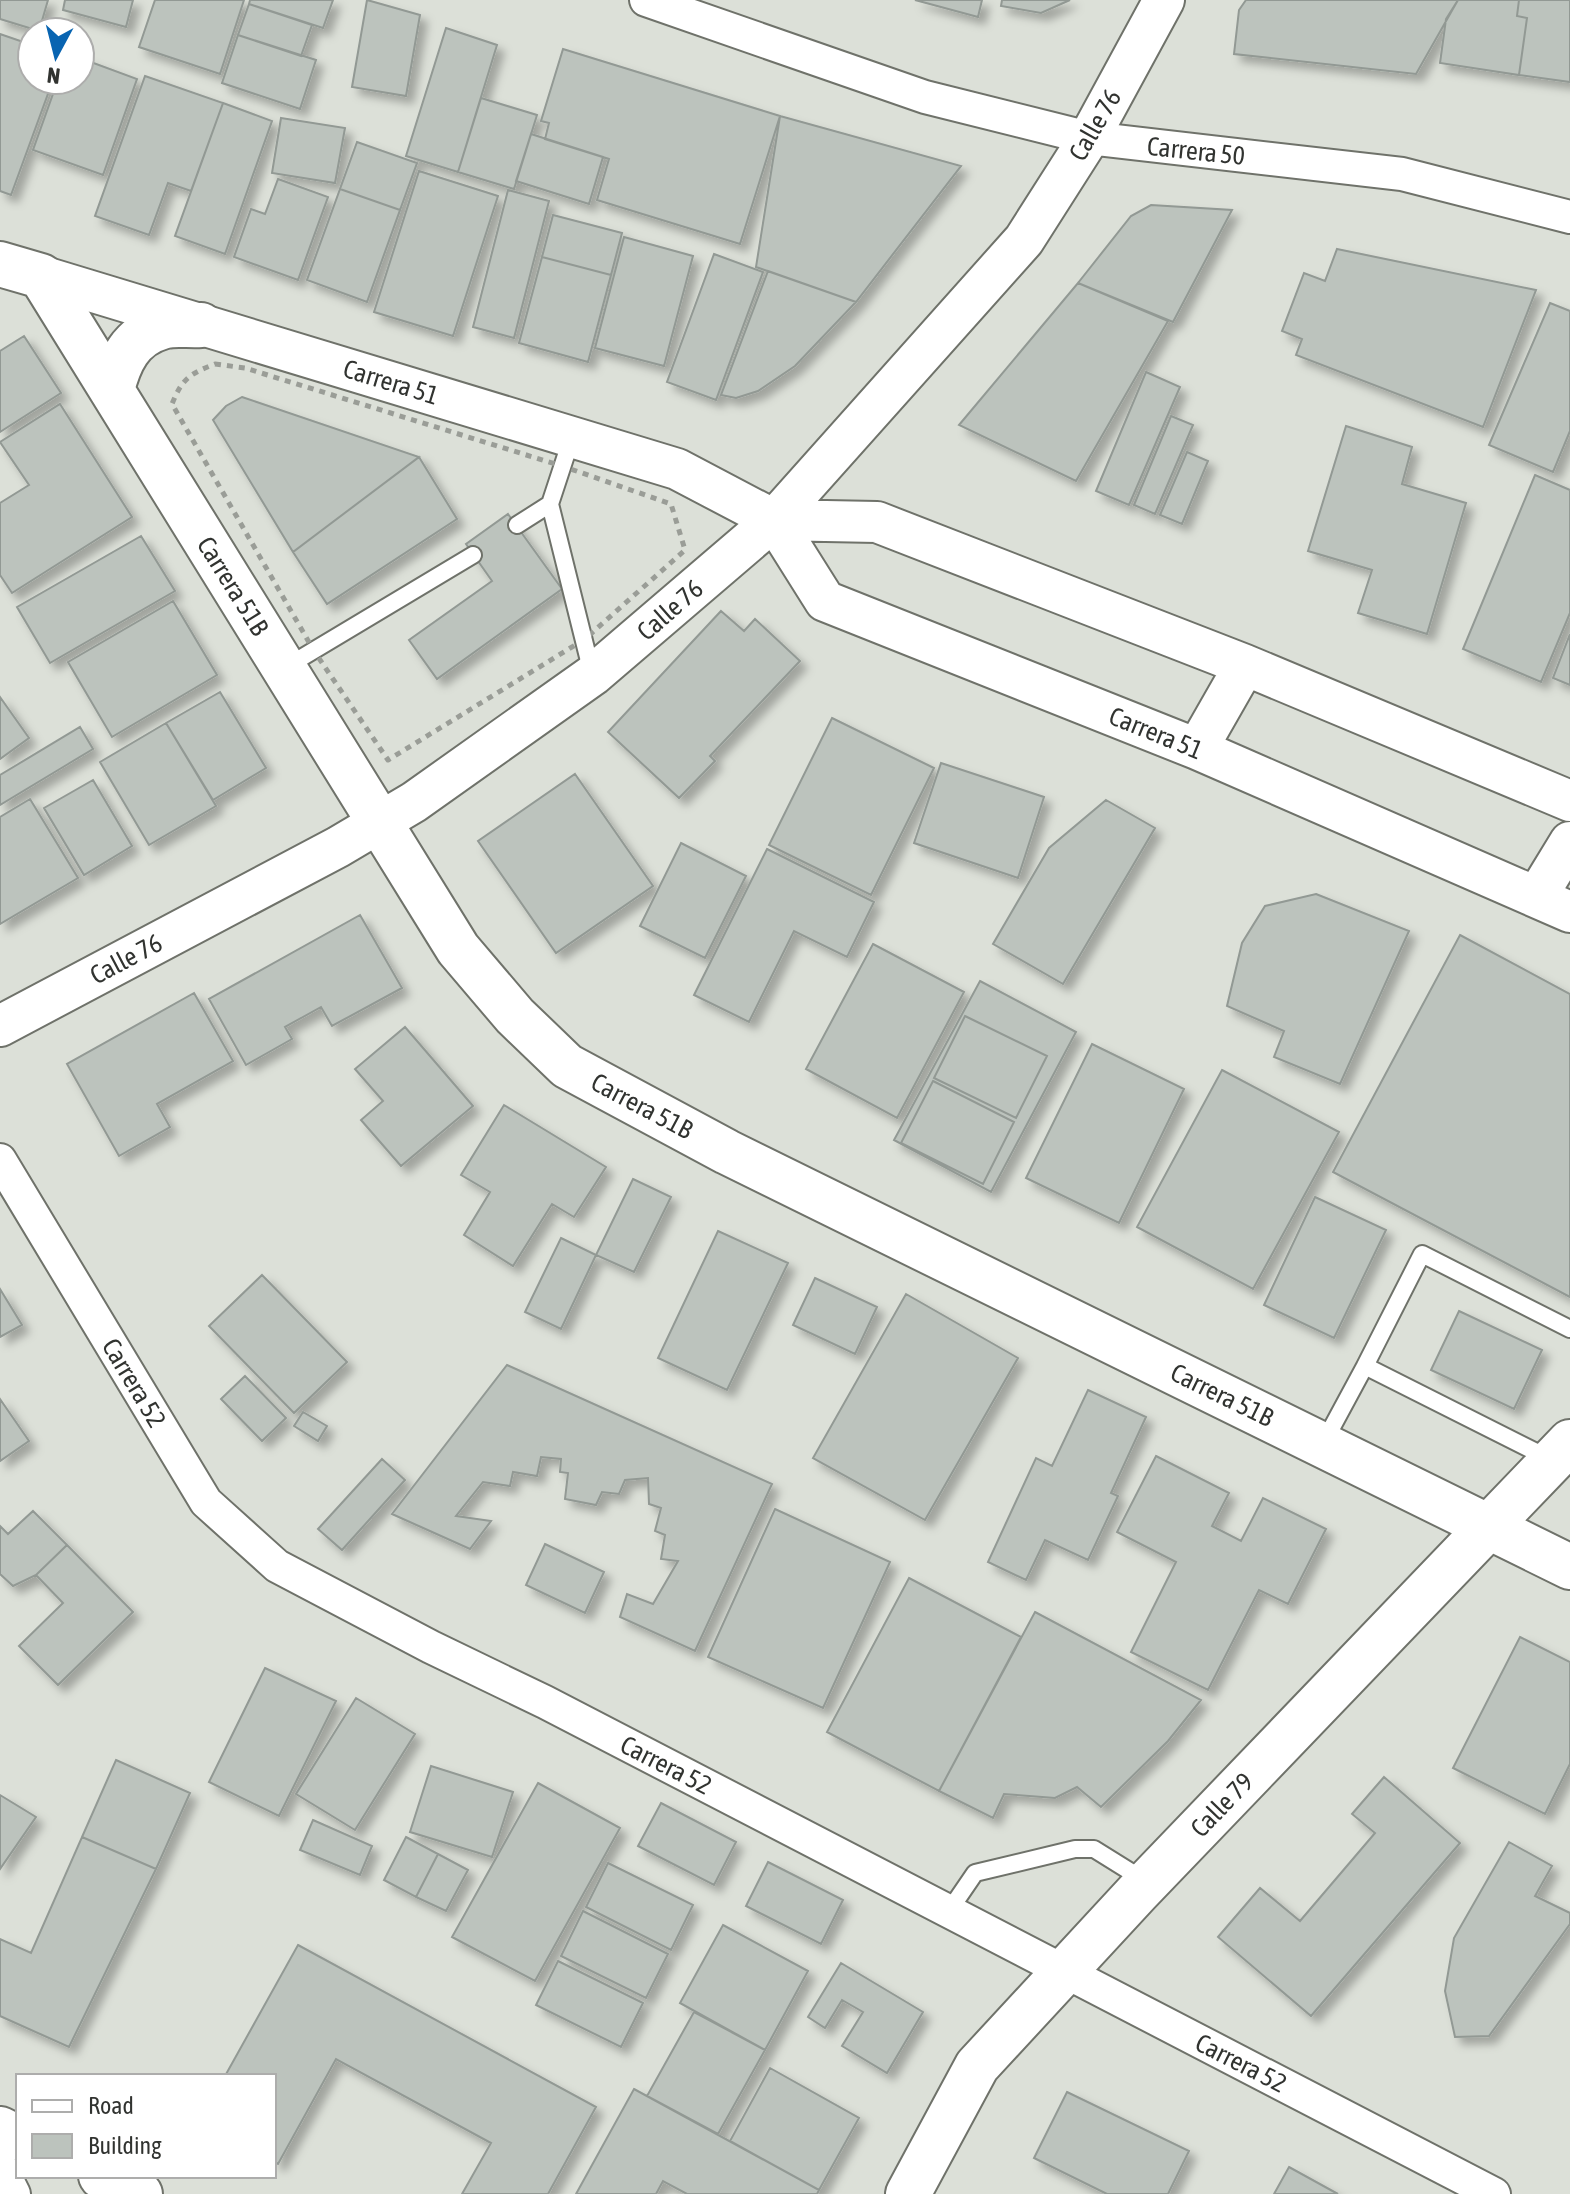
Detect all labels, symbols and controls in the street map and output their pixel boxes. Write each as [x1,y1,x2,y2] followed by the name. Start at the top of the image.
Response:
[16,16,96,96] north arrow
[46,62,62,90] text: N
[1063,84,1127,166] street label: Calle 76
[1146,131,1246,171] street label: Carrera 50
[340,353,442,411] street label: Carrera 51
[191,531,275,641] street label: Carrera 51B
[631,573,709,647] street label: Calle 76
[1105,701,1207,765] street label: Carrera 51
[85,928,167,990] street label: Calle 76
[586,1067,698,1145] street label: Carrera 51B
[96,1333,172,1433] street label: Carrera 52
[1166,1357,1279,1433] street label: Carrera 51B
[615,1729,717,1801] street label: Carrera 52
[1184,1767,1260,1843] street label: Calle 79
[1190,2027,1292,2099] street label: Carrera 52
[16,2074,276,2178] legend
[88,2092,134,2119] text: Road
[88,2132,162,2159] text: Building

